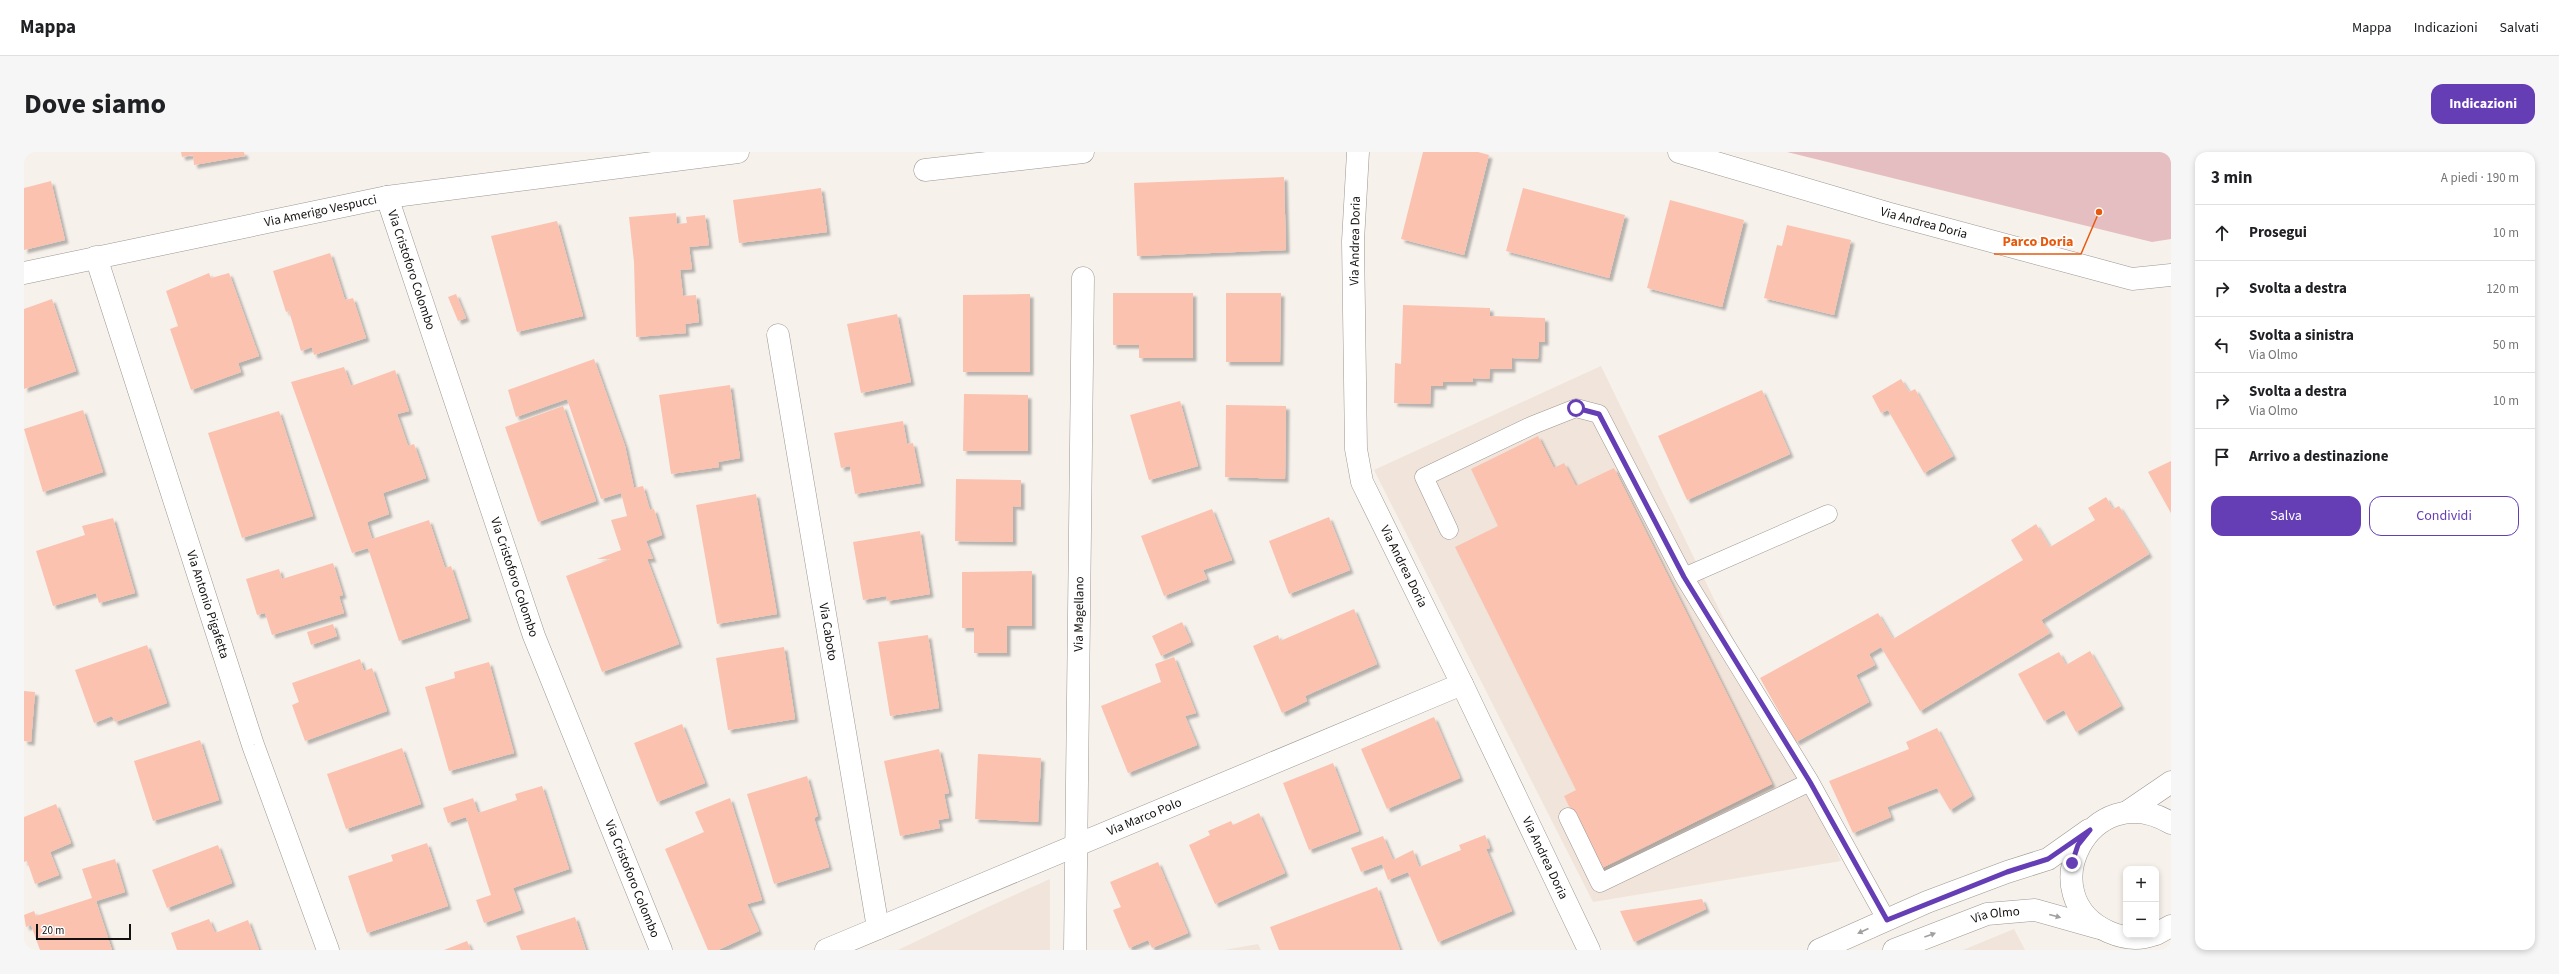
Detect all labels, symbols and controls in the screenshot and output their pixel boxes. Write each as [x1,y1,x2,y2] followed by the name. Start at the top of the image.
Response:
[20,14,76,41] text: Mappa
[2352,18,2392,38] text: Mappa
[2414,18,2478,38] text: Indicazioni
[2500,18,2539,38] text: Salvati
[24,84,166,124] text: Dove siamo
[2431,84,2535,124] button: Indicazioni
[2211,166,2252,190] text: 3 min
[2441,169,2519,187] text: A piedi · 190 m
[263,190,379,231] street label: Via Amerigo Vespucci
[1345,196,1365,286] street label: Via Andrea Doria
[1878,203,1970,243] street label: Via Andrea Doria
[383,208,440,332] street label: Via Cristoforo Colombo
[2211,222,2233,244] icon: ahead
[2249,222,2307,243] text: Prosegui
[2493,224,2519,242] text: 10 m
[1994,228,2081,254] callout: Parco Doria
[2003,232,2073,252] text: Parco Doria
[2211,278,2233,300] icon: right
[2249,278,2347,299] text: Svolta a destra
[2486,280,2519,298] text: 120 m
[2249,325,2354,346] text: Svolta a sinistra
[2211,334,2233,356] icon: left
[2493,336,2519,354] text: 50 m
[2249,346,2298,364] text: Via Olmo
[2249,381,2347,402] text: Svolta a destra
[2211,390,2233,412] icon: right
[2493,392,2519,410] text: 10 m
[1567,399,1585,417] route start
[2249,402,2298,420] text: Via Olmo
[2211,446,2233,468] icon: arrive
[2249,446,2388,467] text: Arrivo a destinazione
[2211,496,2361,536] button: Salva
[2369,496,2519,536] button: Condividi
[486,515,543,640] street label: Via Cristoforo Colombo
[1376,522,1432,611] street label: Via Andrea Doria
[182,548,234,661] street label: Via Antonio Pigafetta
[1070,576,1088,652] street label: Via Magellano
[814,602,842,662] street label: Via Caboto
[1104,793,1184,840] street label: Via Marco Polo
[1518,814,1573,902] street label: Via Andrea Doria
[600,817,664,940] street label: Via Cristoforo Colombo
[2063,854,2081,872] route end
[2123,866,2159,938] map controls
[2123,866,2159,902] button: +
[1969,902,2020,928] street label: Via Olmo
[2123,902,2159,938] button: −
[2049,913,2061,919] one-way arrow
[36,922,131,941] scale bar
[42,923,64,938] text: 20 m
[1857,928,1869,934] one-way arrow
[1924,932,1936,938] one-way arrow

